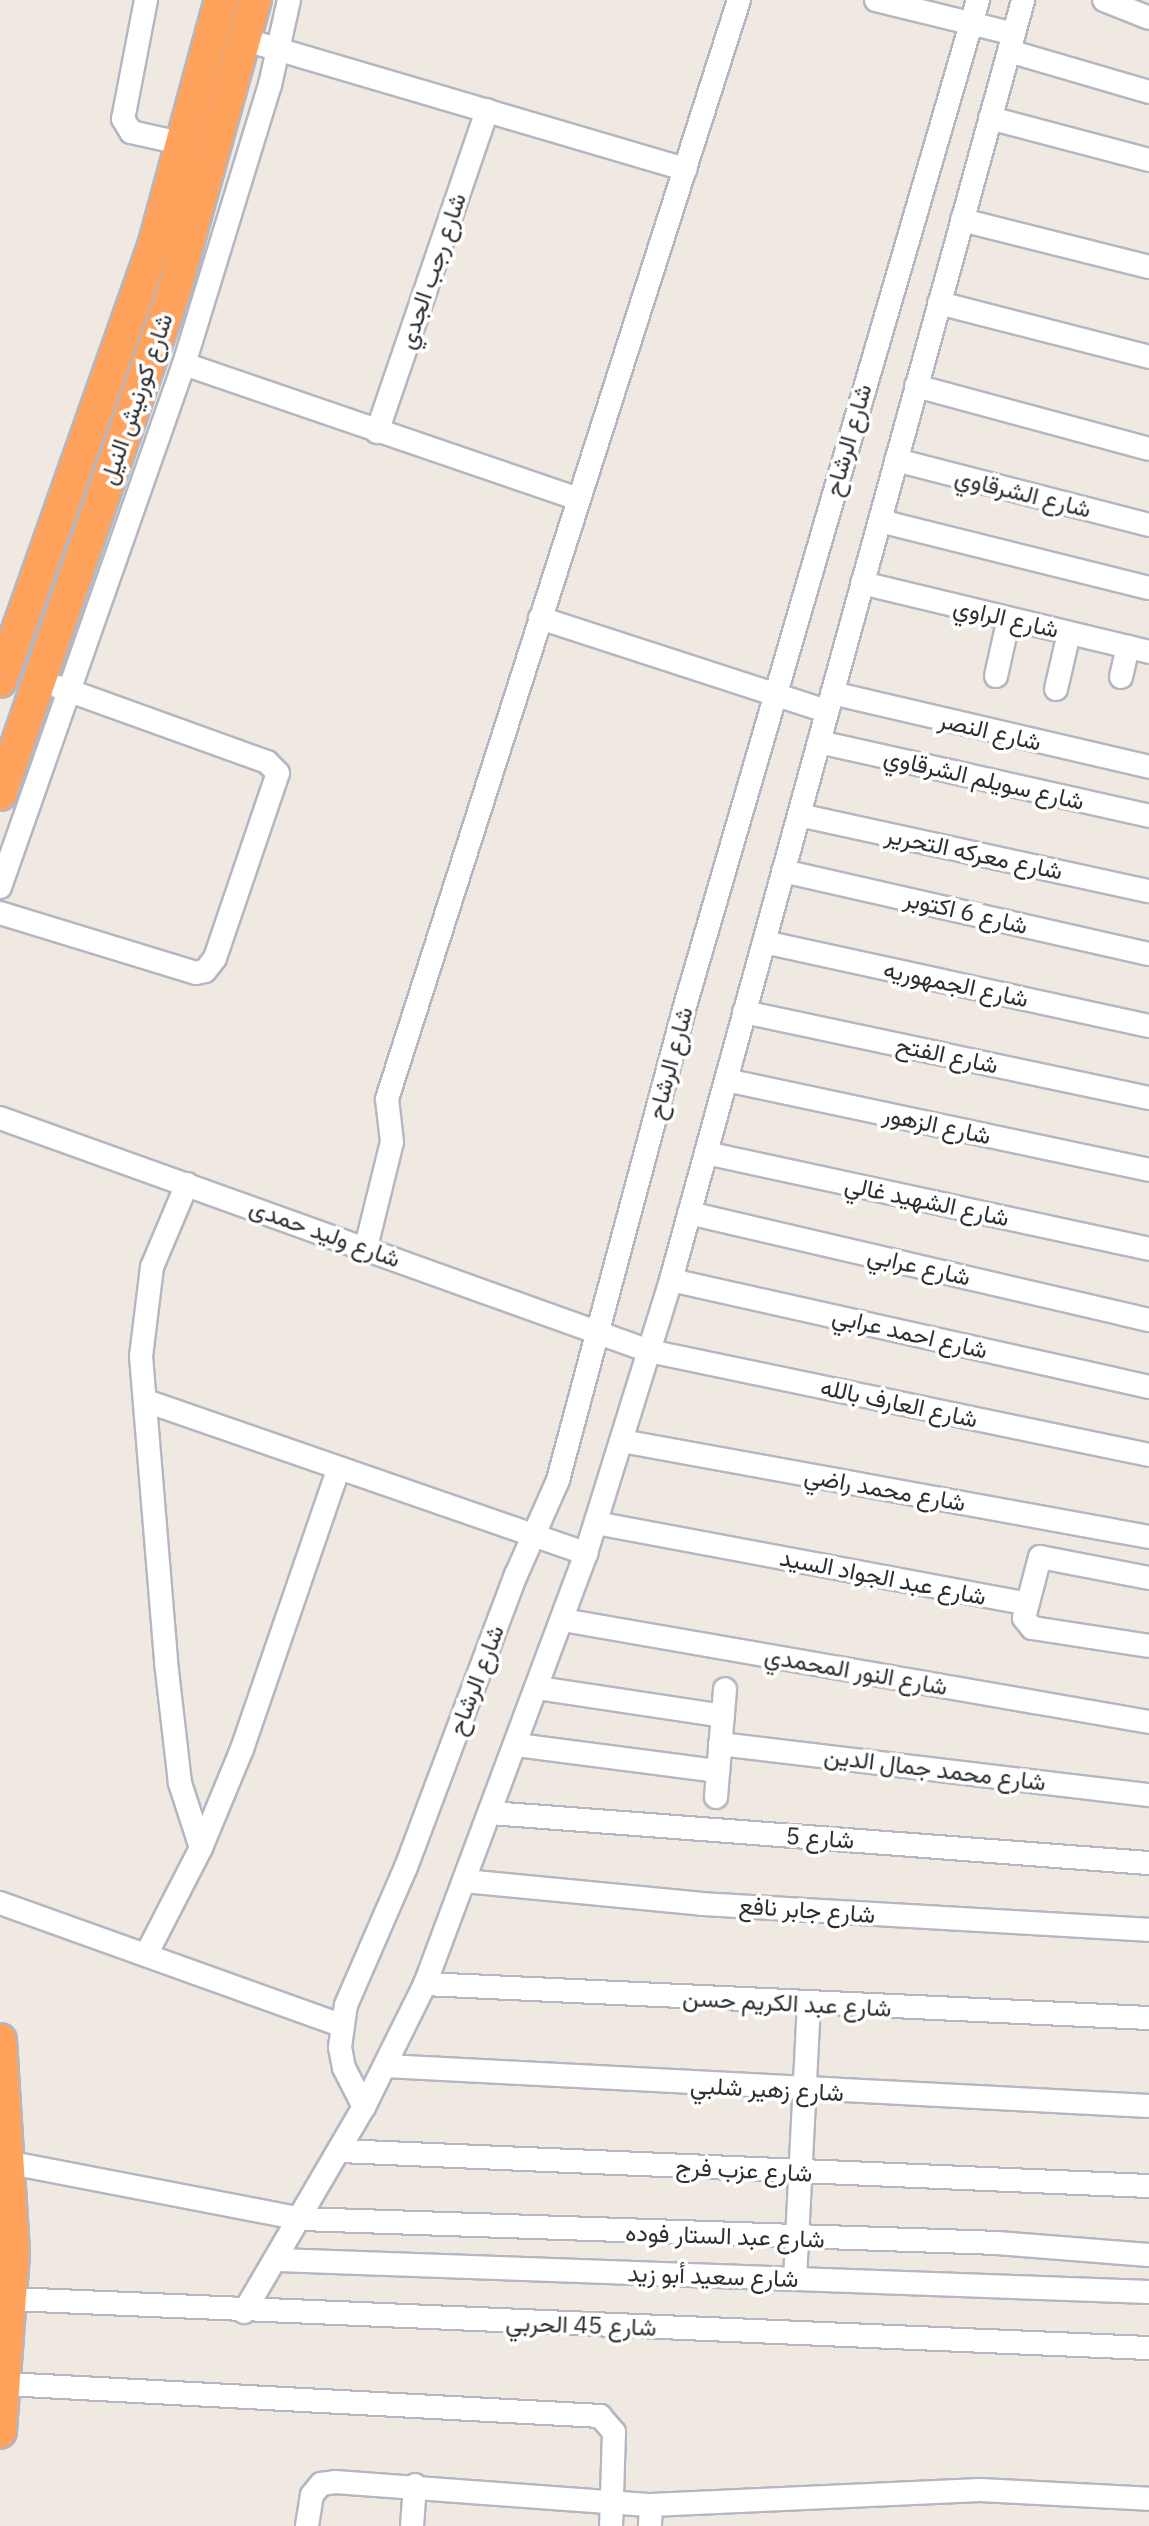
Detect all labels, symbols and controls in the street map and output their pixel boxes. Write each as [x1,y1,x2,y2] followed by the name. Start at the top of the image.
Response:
[392,189,472,353] street label: شارع رجب الجدي
[93,310,179,488] street label: شارع كورنيش النيل
[818,381,878,499] street label: شارع الرشاح
[952,462,1094,524] street label: شارع الشرقاوي
[951,592,1061,644] street label: شارع الراوي
[936,705,1044,757] street label: شارع النصر
[881,742,1087,816] street label: شارع سويلم الشرقاوي
[883,820,1065,886] street label: شارع معركه التحرير
[901,884,1031,940] street label: شارع 6 اكتوبر
[881,955,1031,1013] street label: شارع الجمهوريه
[641,1004,699,1122] street label: شارع الرشاح
[893,1030,1001,1080] street label: شارع الفتح
[881,1100,993,1150] street label: شارع الزهور
[842,1170,1012,1232] street label: شارع الشهيد غالي
[246,1192,404,1274] street label: شارع وليد حمدى
[865,1240,973,1292] street label: شارع عرابي
[830,1301,990,1365] street label: شارع احمد عرابي
[818,1372,980,1434] street label: شارع العارف بالله
[802,1461,968,1517] street label: شارع محمد راضي
[777,1543,989,1611] street label: شارع عبد الجواد السيد
[442,1621,510,1739] street label: شارع الرشاح
[762,1641,950,1701] street label: شارع النور المحمدي
[822,1741,1048,1797] street label: شارع محمد جمال الدين
[785,1821,855,1855] street label: شارع 5
[738,1891,876,1929] street label: شارع جابر نافع
[682,1983,892,2023] street label: شارع عبد الكريم حسن
[689,2071,845,2107] street label: شارع زهير شلبي
[675,2152,813,2188] street label: شارع عزب فرج
[625,2218,825,2254] street label: شارع عبد الستار فوده
[627,2259,799,2293] street label: شارع سعيد أبو زيد
[505,2308,657,2342] street label: شارع 45 الحربي

